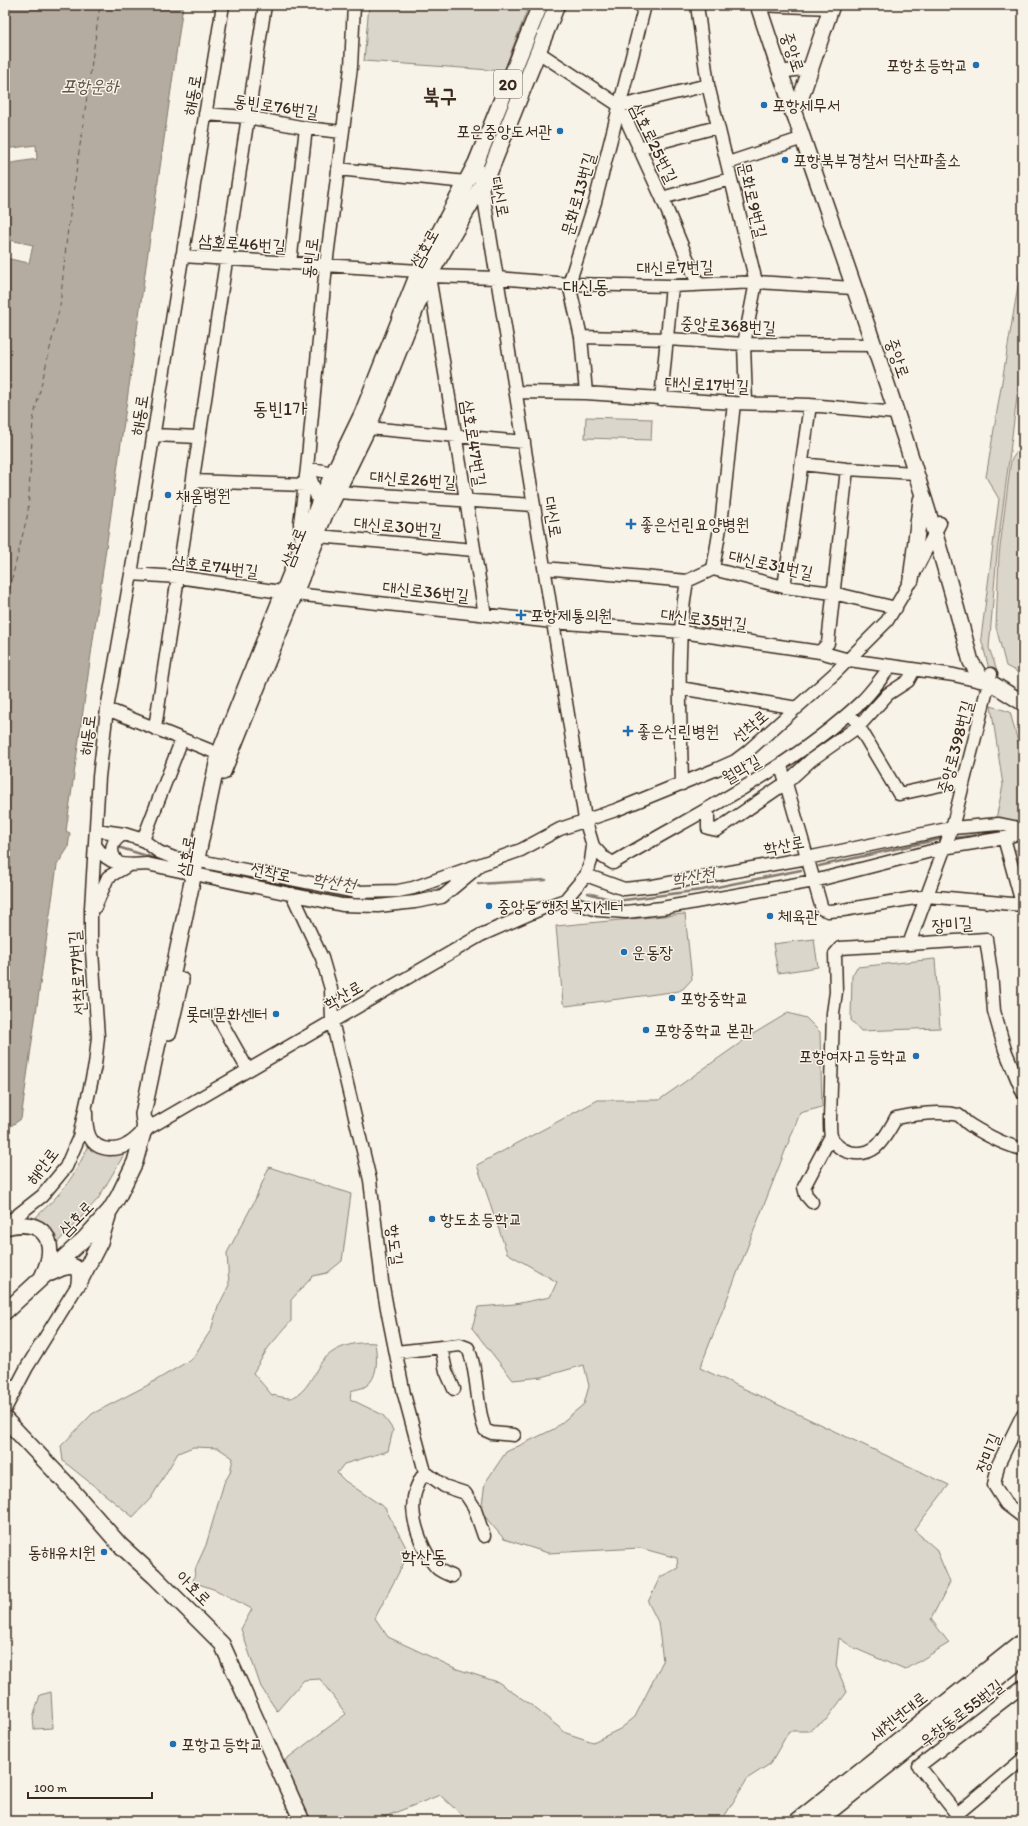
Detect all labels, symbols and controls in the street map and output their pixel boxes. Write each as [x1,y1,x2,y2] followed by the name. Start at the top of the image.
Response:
[777,29,809,75] street label: 중앙로
[886,55,968,75] place label: 포항초등학교
[971,60,981,70] marker: 포항초등학교
[494,70,522,98] road number: 20
[179,73,205,117] street label: 해동로
[61,75,120,97] water label: 포항운하
[423,83,457,108] district label: 북구
[232,90,320,122] street label: 동빈로76번길
[772,95,840,115] place label: 포항세무서
[626,100,682,186] street label: 삼호로25번길
[759,100,769,110] marker: 포항세무서
[456,121,552,141] place label: 포은중앙도서관
[555,126,565,136] marker: 포은중앙도서관
[557,150,599,238] street label: 문화로13번길
[793,150,961,170] place label: 포항북부경찰서 덕산파출소
[780,155,790,165] marker: 포항북부경찰서 덕산파출소
[735,160,772,240] street label: 문화로9번길
[486,175,514,219] street label: 대신로
[405,225,443,271] street label: 삼호로
[198,230,287,256] street label: 삼호로46번길
[298,237,322,279] street label: 동빈로
[636,256,714,278] street label: 대신로7번길
[563,275,609,298] district label: 대신동
[680,313,777,338] street label: 중앙로368번길
[882,335,914,381] street label: 중앙로
[664,372,750,396] street label: 대신로17번길
[126,393,152,437] street label: 해동로
[253,397,308,420] district label: 동빈1가
[457,398,491,488] street label: 삼호로47번길
[369,466,457,492] street label: 대신로26번길
[176,485,231,505] place label: 채움병원
[163,490,173,500] marker: 채움병원
[540,495,566,539] street label: 대신로
[353,512,443,540] street label: 대신로30번길
[640,514,749,534] place label: 좋은선린요양병원
[625,518,637,530] marker: 좋은선린요양병원
[276,524,310,570] street label: 삼호로
[727,545,815,583] street label: 대신로31번길
[171,551,260,581] street label: 삼호로74번길
[382,577,470,606] street label: 대신로36번길
[660,604,749,634] street label: 대신로35번길
[530,605,612,625] place label: 포항제통의원
[515,609,527,621] marker: 포항제통의원
[933,698,977,796] street label: 중앙로398번길
[728,705,772,747] street label: 선착로
[75,713,99,757] street label: 해동로
[637,721,719,741] place label: 좋은선린병원
[622,725,634,737] marker: 좋은선린병원
[718,750,764,788] street label: 월막길
[762,831,806,859] street label: 학산로
[173,834,199,878] street label: 삼호로
[249,858,293,886] street label: 선착로
[670,862,718,891] water label: 학산천
[311,868,359,897] water label: 학산천
[497,896,624,916] place label: 중앙동 행정복지센터
[484,901,494,911] marker: 중앙동 행정복지센터
[778,906,819,926] place label: 체육관
[765,911,775,921] marker: 체육관
[931,913,973,935] street label: 장미길
[64,929,90,1016] street label: 선착로77번길
[632,942,673,962] place label: 운동장
[619,947,629,957] marker: 운동장
[320,976,366,1014] street label: 학산로
[680,988,748,1008] place label: 포항중학교
[667,993,677,1003] marker: 포항중학교
[186,1004,268,1024] place label: 롯데문화센터
[271,1009,281,1019] marker: 롯데문화센터
[654,1020,754,1040] place label: 포항중학교 본관
[641,1025,651,1035] marker: 포항중학교 본관
[799,1046,908,1066] place label: 포항여자고등학교
[911,1051,921,1061] marker: 포항여자고등학교
[22,1144,62,1188] street label: 해안로
[55,1196,97,1240] street label: 삼호로
[440,1209,522,1229] place label: 항도초등학교
[427,1214,437,1224] marker: 항도초등학교
[383,1223,407,1267] street label: 항도길
[971,1430,1005,1476] street label: 장미길
[28,1542,96,1562] place label: 동해유치원
[401,1545,447,1568] district label: 학산동
[99,1547,109,1557] marker: 동해유치원
[172,1566,216,1610] street label: 아호로
[915,1675,1007,1751] street label: 우창동로55번길
[865,1687,931,1745] street label: 새천년대로
[181,1734,263,1754] place label: 포항고등학교
[168,1739,178,1749] marker: 포항고등학교
[28,1774,152,1800] scale bar
[34,1781,67,1795] text: 100 m

